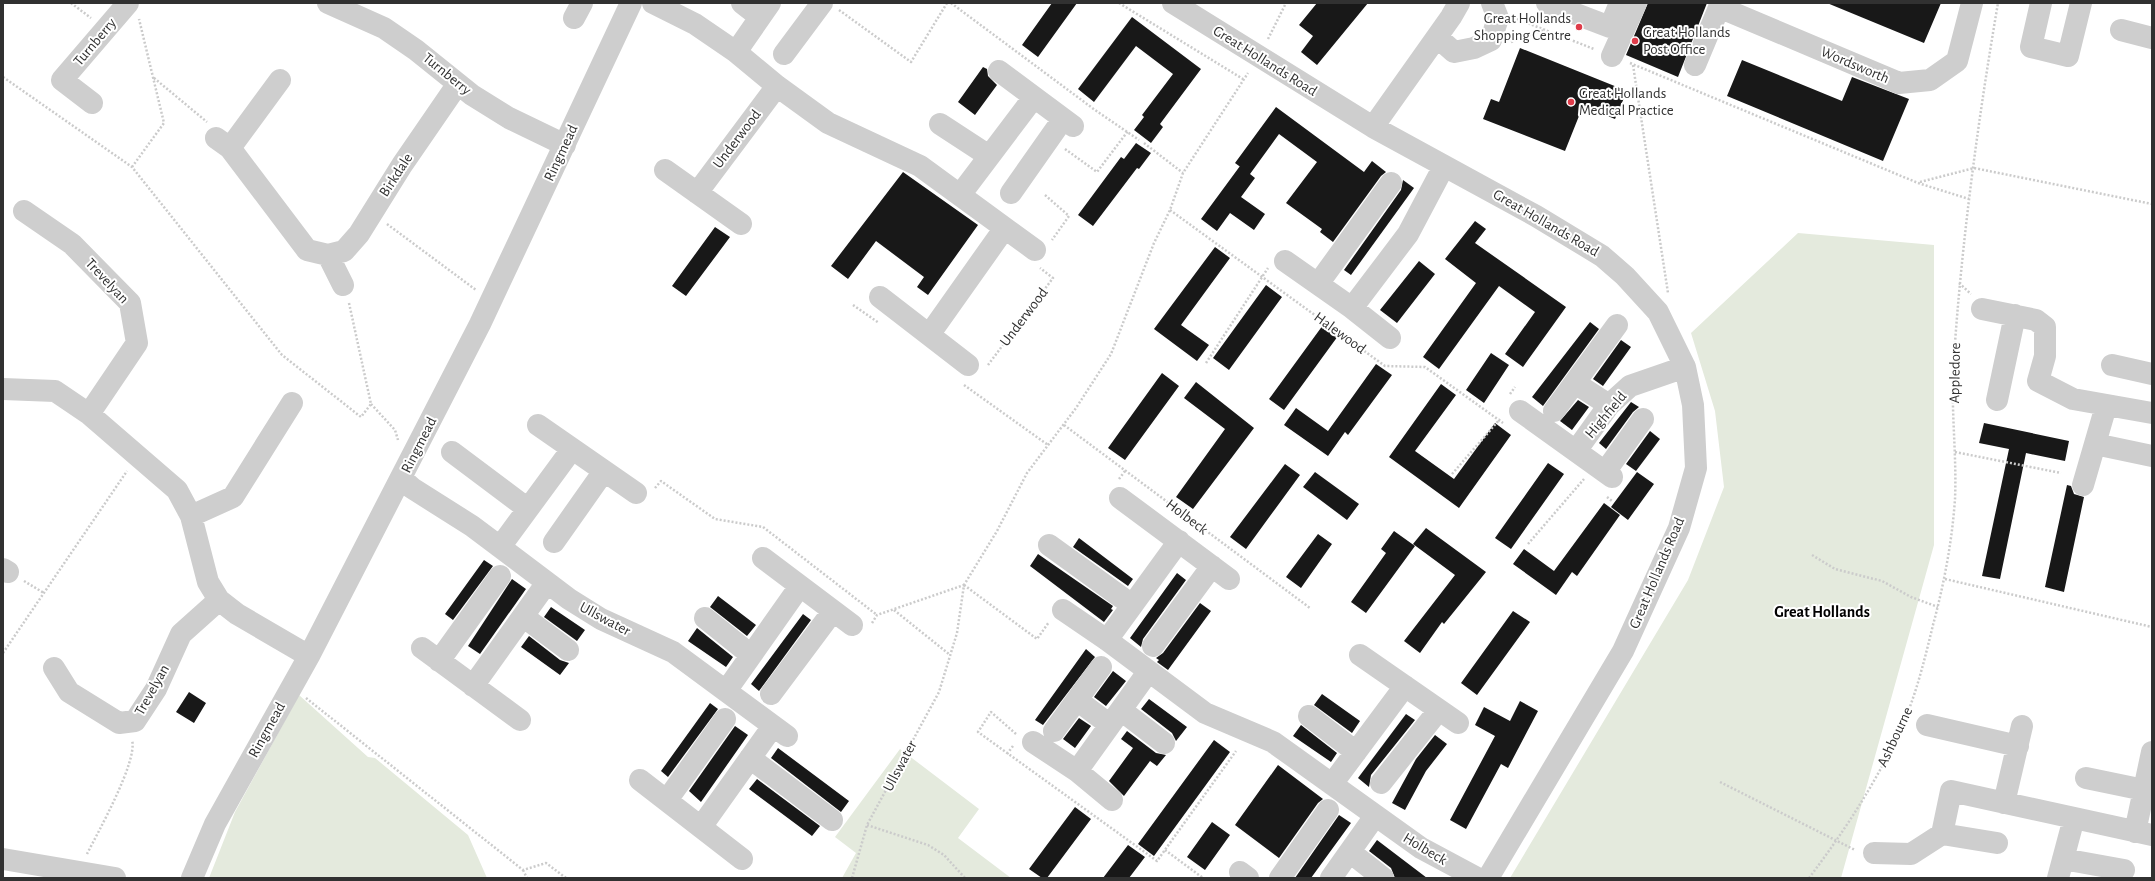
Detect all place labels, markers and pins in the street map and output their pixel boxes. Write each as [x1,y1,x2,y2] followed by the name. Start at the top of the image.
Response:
[1474,11,1571,43] place label: Great Hollands Shopping Centre
[1574,22,1584,32] marker: Great Hollands Shopping Centre
[1643,25,1730,57] place label: Great Hollands Post Office
[1630,36,1640,46] marker: Great Hollands Post Office
[1579,86,1674,118] place label: Great Hollands Medical Practice
[1566,97,1576,107] marker: Great Hollands Medical Practice

